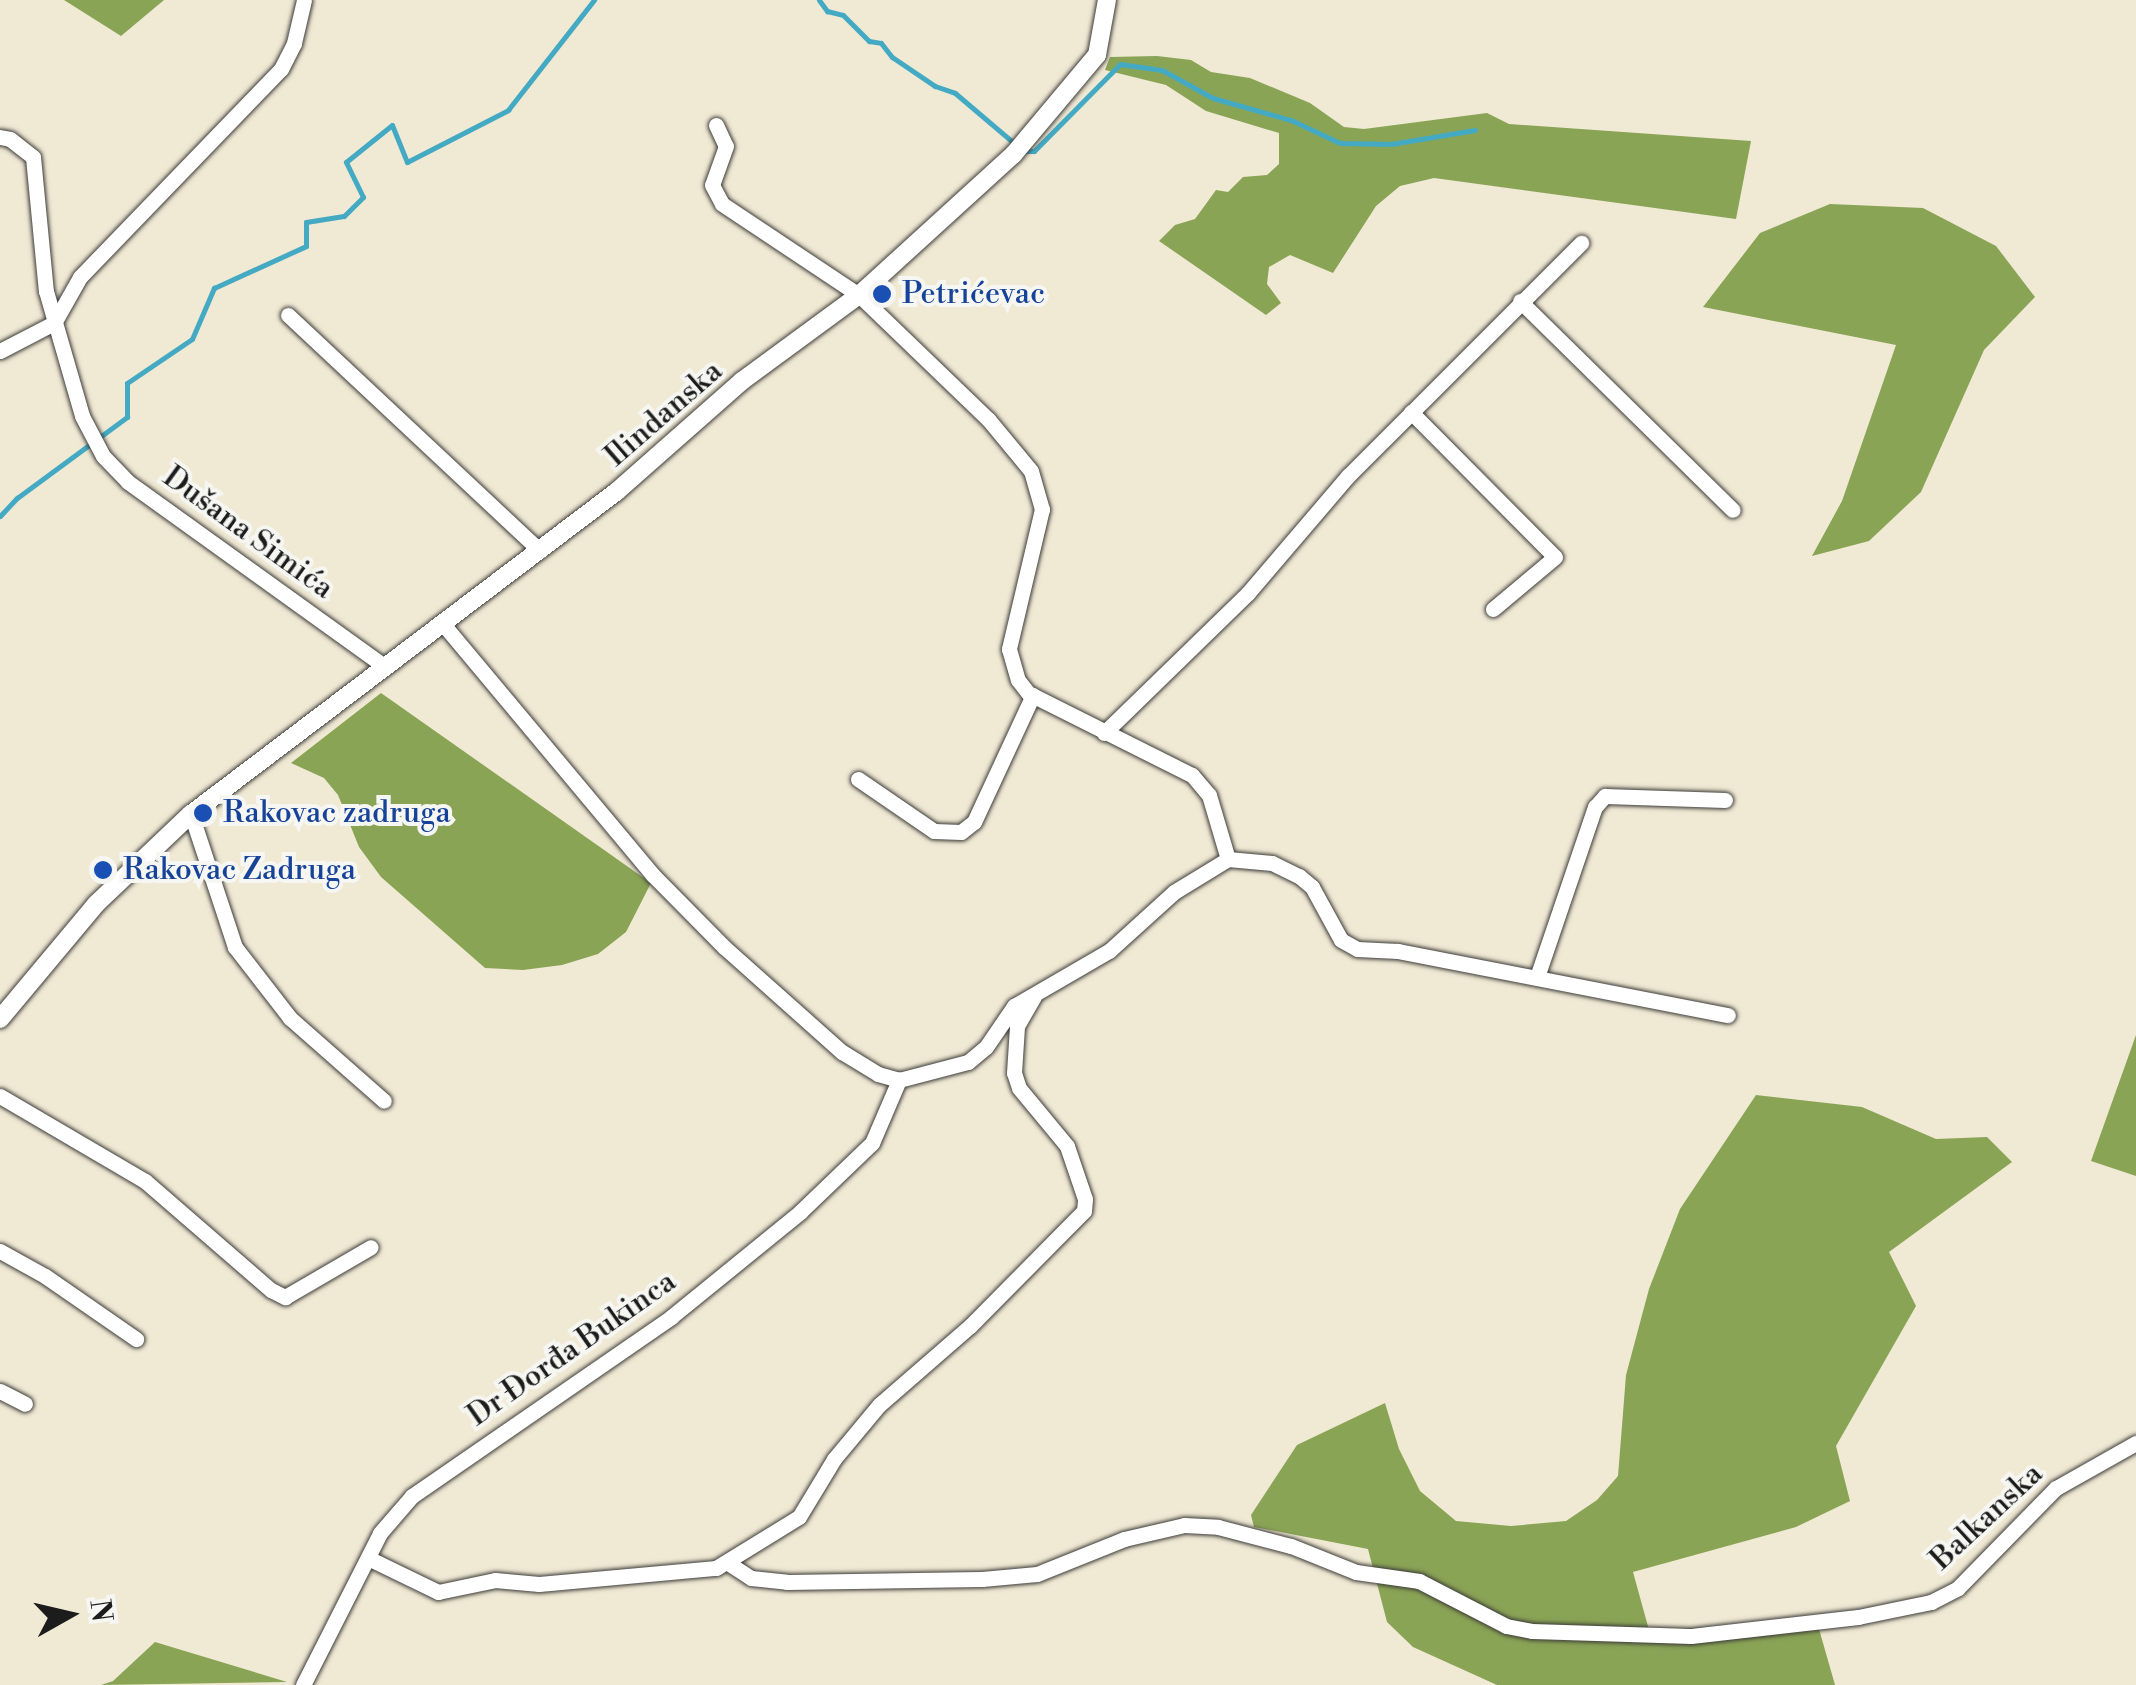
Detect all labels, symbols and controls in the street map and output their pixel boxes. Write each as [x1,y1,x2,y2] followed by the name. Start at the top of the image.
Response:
[902,276,1045,312] place label: Petrićevac
[871,283,893,305] marker: Petrićevac
[598,353,730,475] street label: Ilindanska
[156,459,340,607] street label: Dušana Simića
[223,795,451,831] place label: Rakovac zadruga
[192,802,214,824] marker: Rakovac zadruga
[123,852,356,888] place label: Rakovac Zadruga
[92,859,114,881] marker: Rakovac Zadruga
[461,1264,683,1434] street label: Dr Đorđa Bukinca
[1924,1456,2050,1578] street label: Balkanska
[20,1565,120,1665] north arrow
[81,1597,119,1624] text: N

